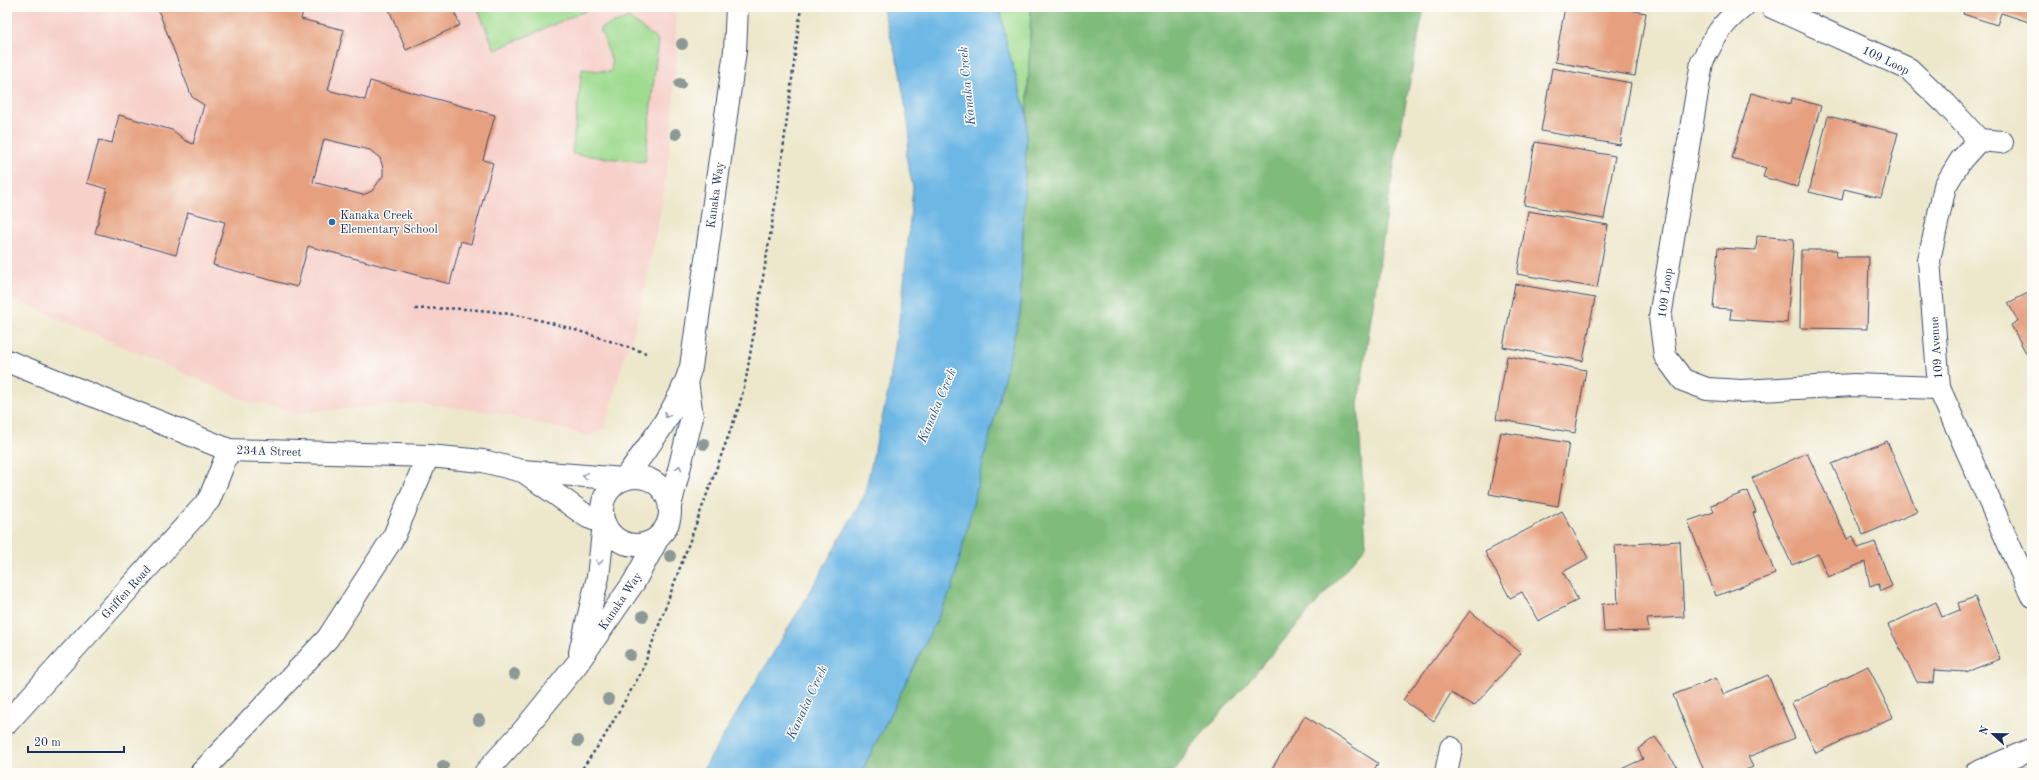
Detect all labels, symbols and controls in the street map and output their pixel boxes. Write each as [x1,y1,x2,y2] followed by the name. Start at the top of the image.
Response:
[1860,44,1911,77] street label: 109 Loop
[957,46,978,127] water label: Kanaka Creek
[705,161,727,229] street label: Kanaka Way
[340,210,438,236] place label: Kanaka Creek Elementary School
[327,217,337,227] marker: Kanaka Creek Elementary School
[1657,267,1675,319] street label: 109 Loop
[1929,316,1945,379] street label: 109 Avenue
[915,366,959,446] water label: Kanaka Creek
[665,411,672,418] one-way arrow
[236,445,302,459] street label: 234A Street
[674,465,683,472] one-way arrow
[582,471,588,480] one-way arrow
[595,559,604,565] one-way arrow
[100,564,154,622] street label: Griffen Road
[597,570,645,633] street label: Kanaka Way
[784,664,830,742] water label: Kanaka Creek
[1973,714,2013,754] north arrow
[1978,724,1992,737] text: N
[28,728,124,754] scale bar
[34,737,61,749] text: 20 m

